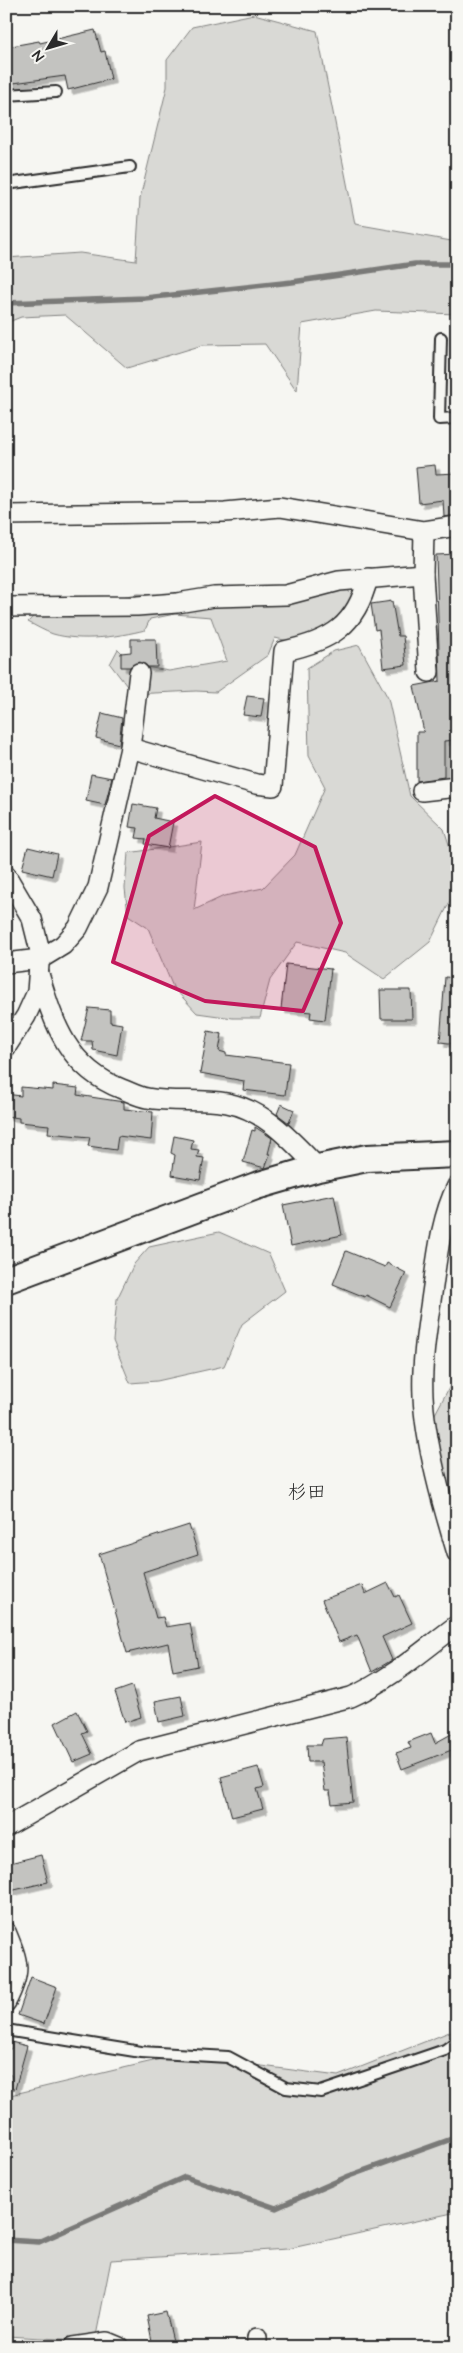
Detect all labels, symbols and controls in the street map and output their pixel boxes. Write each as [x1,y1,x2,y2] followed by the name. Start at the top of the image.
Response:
[22,22,72,72] north arrow
[28,46,49,65] text: N
[288,1479,326,1506] district label: 杉田

